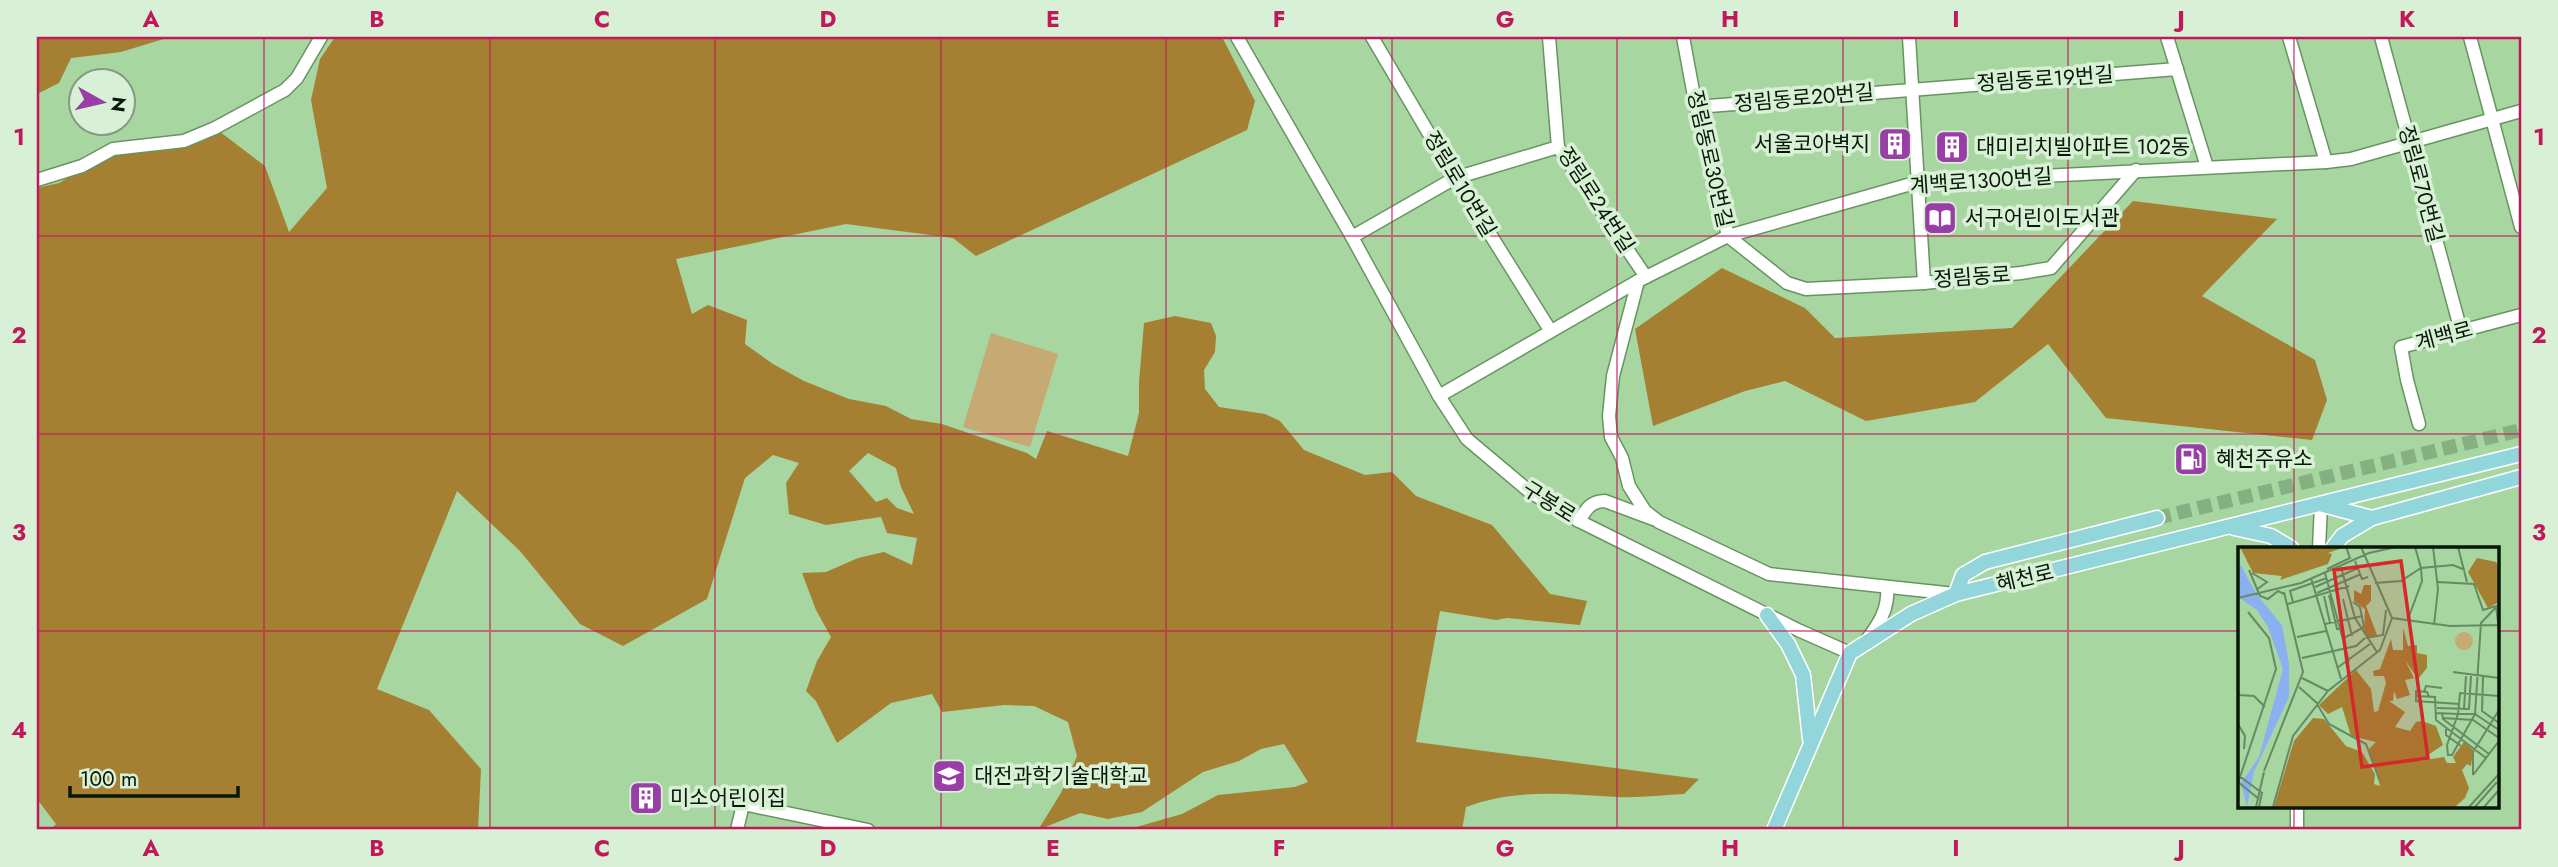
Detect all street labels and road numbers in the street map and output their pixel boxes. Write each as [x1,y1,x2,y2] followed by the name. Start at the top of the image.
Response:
[1975,59,2115,99] street label: 정림동로19번길
[1733,77,1875,119] street label: 정림동로20번길
[1680,87,1740,231] street label: 정림동로30번길
[2391,122,2451,246] street label: 정림로70번길
[1417,125,1503,243] street label: 정림로10번길
[1551,141,1641,259] street label: 정림로24번길
[1909,161,2053,201] street label: 계백로1300번길
[1932,259,2012,295] street label: 정림동로
[2412,314,2476,358] street label: 계백로
[1516,474,1582,530] street label: 구봉로
[1993,557,2057,599] street label: 혜천로

